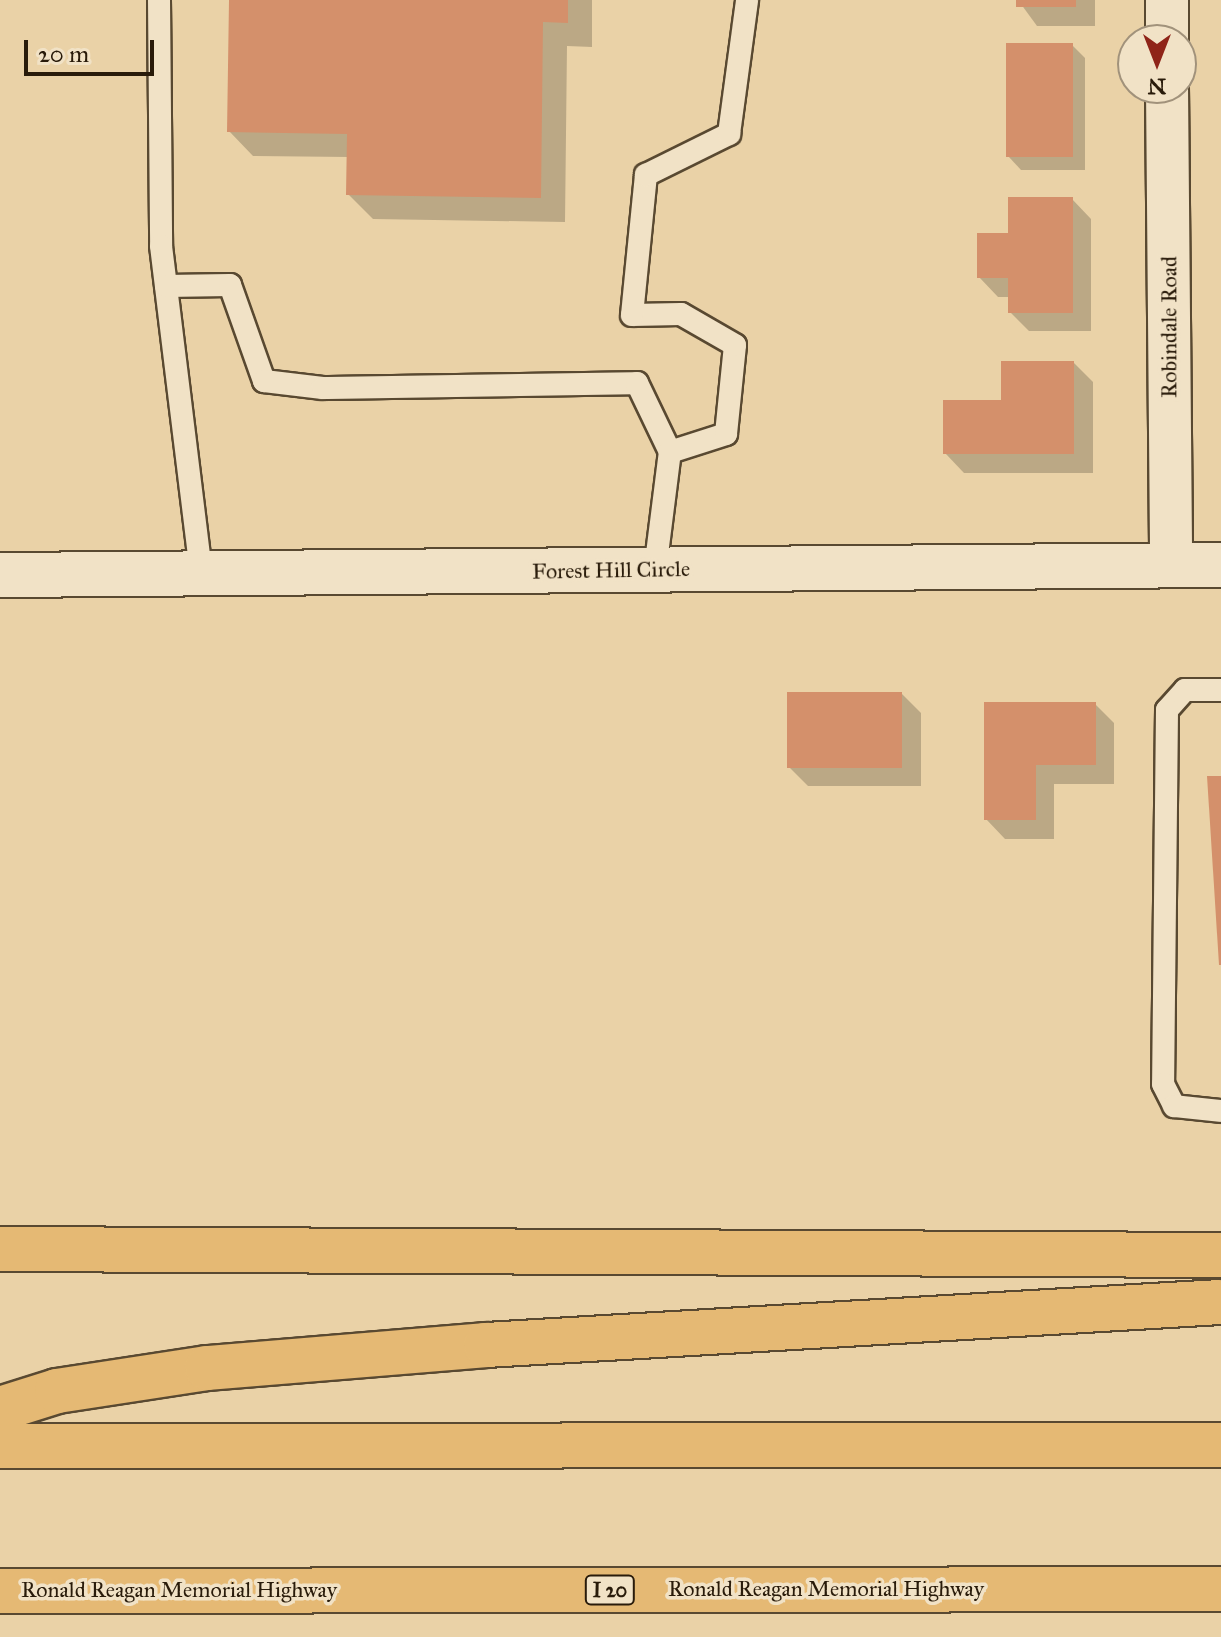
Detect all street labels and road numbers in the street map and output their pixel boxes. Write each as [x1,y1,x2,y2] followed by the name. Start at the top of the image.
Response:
[1156,256,1182,398] street label: Robindale Road
[532,555,690,585] street label: Forest Hill Circle
[584,1574,636,1606] road number: I 20
[668,1576,984,1602] street label: Ronald Reagan Memorial Highway
[21,1577,337,1603] street label: Ronald Reagan Memorial Highway

